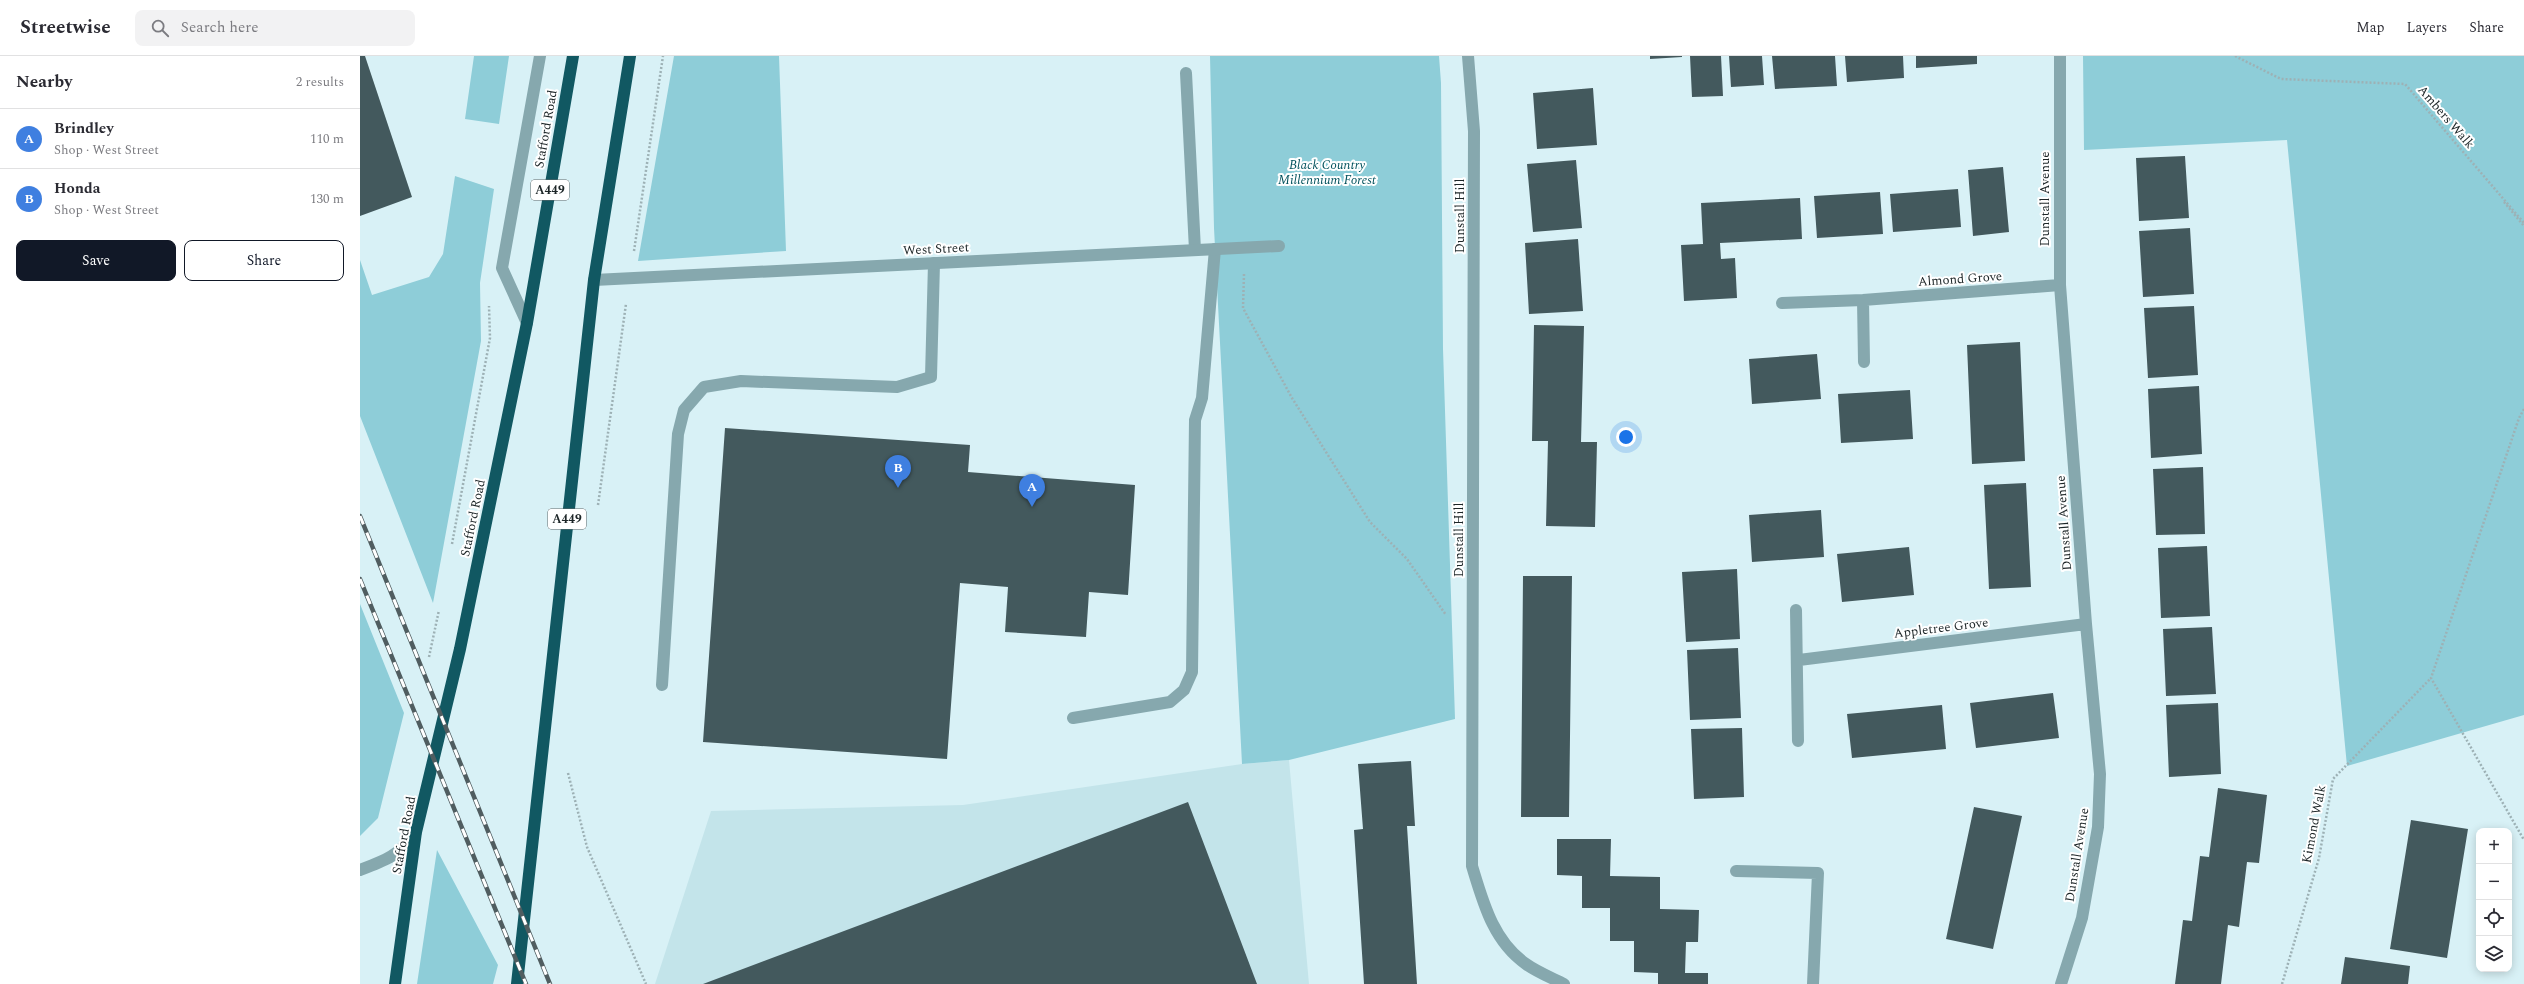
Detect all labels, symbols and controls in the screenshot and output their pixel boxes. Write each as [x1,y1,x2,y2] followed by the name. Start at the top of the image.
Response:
[135,10,415,46] search box
[20,13,111,42] text: Streetwise
[181,16,259,39] text: Search here
[149,17,171,39] icon: search
[2356,17,2385,38] text: Map
[2407,17,2447,38] text: Layers
[2469,17,2504,38] text: Share
[16,69,72,95] text: Nearby
[296,72,344,92] text: 2 results
[2413,81,2479,153] street label: Ambers Walk
[529,88,563,170] street label: Stafford Road
[54,117,114,140] text: Brindley
[24,129,34,149] text: A
[310,129,344,149] text: 110 m
[54,140,159,160] text: Shop · West Street
[2035,151,2055,247] street label: Dunstall Avenue
[1278,155,1377,190] park label: Black Country Millennium Forest
[54,177,101,200] text: Honda
[1450,179,1470,253] street label: Dunstall Hill
[531,180,569,200] road number: A449
[24,189,34,209] text: B
[310,189,344,209] text: 130 m
[54,200,159,220] text: Shop · West Street
[902,237,970,261] street label: West Street
[16,240,176,281] button: Save
[184,240,344,281] button: Share
[1917,266,2003,292] street label: Almond Grove
[1616,427,1636,447] your location
[885,455,911,488] pin: B
[1019,474,1045,507] pin: A
[2051,475,2077,571] street label: Dunstall Avenue
[455,477,491,559] street label: Stafford Road
[1449,503,1469,577] street label: Dunstall Hill
[548,509,586,529] road number: A449
[1893,612,1989,644] street label: Appletree Grove
[2297,783,2331,865] street label: Kimond Walk
[387,794,421,876] street label: Stafford Road
[2060,806,2094,904] street label: Dunstall Avenue
[2476,828,2512,972] map controls
[2476,828,2512,864] button: +
[2476,864,2512,900] button: −
[2476,900,2512,936] button: locate
[2476,936,2512,972] button: layers

